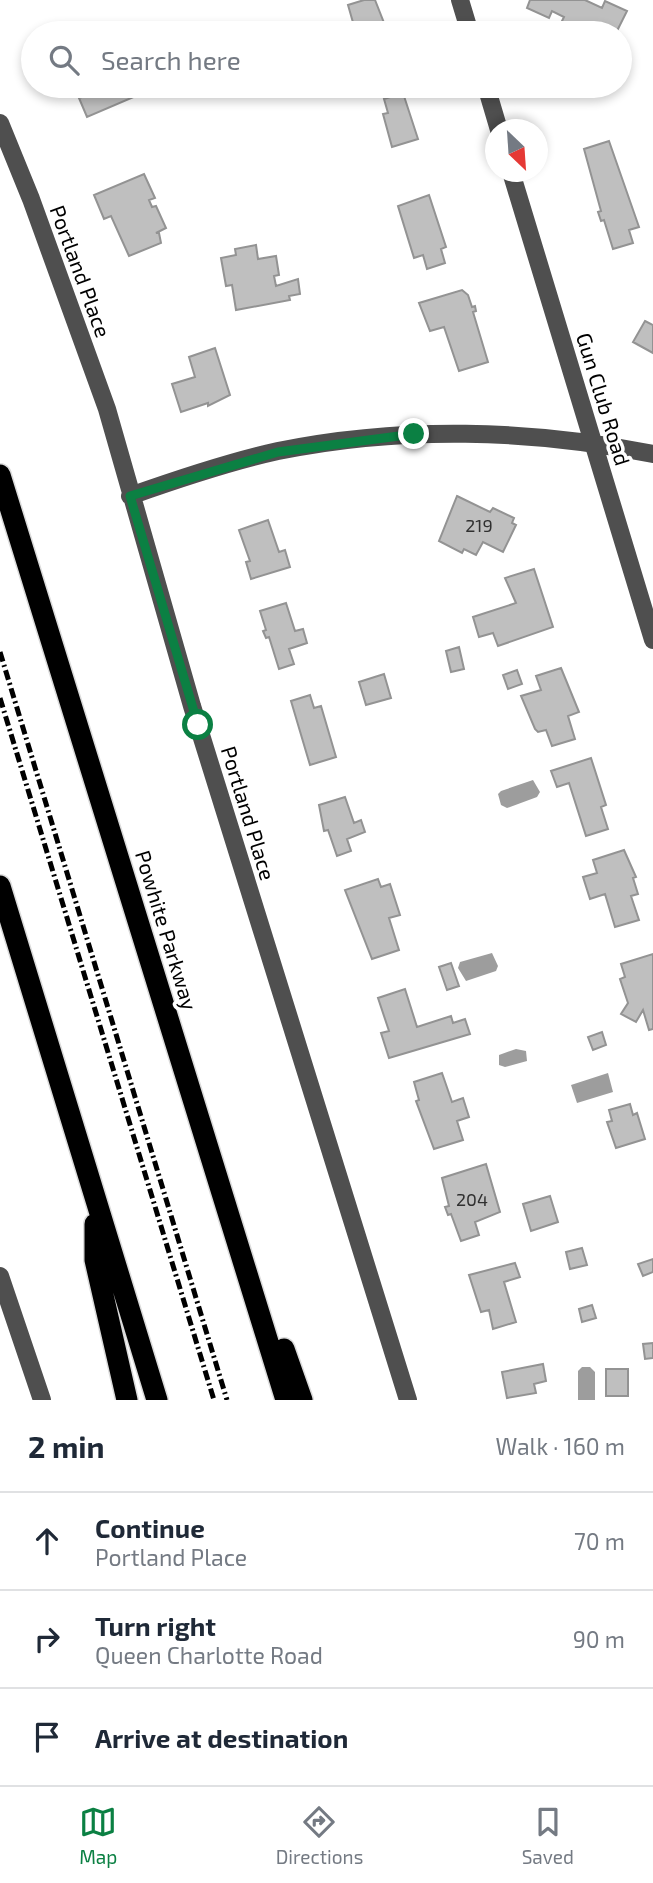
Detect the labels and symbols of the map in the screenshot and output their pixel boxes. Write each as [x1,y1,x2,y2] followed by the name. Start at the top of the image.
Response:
[485,119,548,182] north arrow
[46,201,116,341] street label: Portland Place
[572,330,636,468] street label: Gun Club Road
[398,418,429,449] route end
[465,514,493,536] house number: 219
[182,709,213,740] route start
[217,743,281,883] street label: Portland Place
[131,847,203,1013] street label: Powhite Parkway
[456,1188,488,1210] house number: 204

